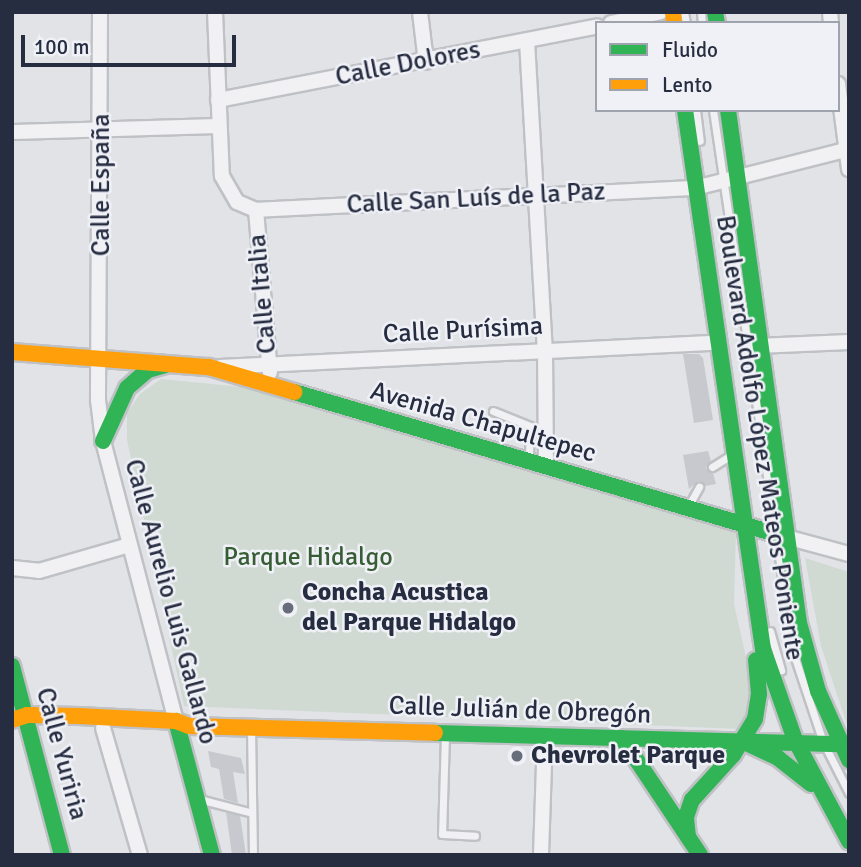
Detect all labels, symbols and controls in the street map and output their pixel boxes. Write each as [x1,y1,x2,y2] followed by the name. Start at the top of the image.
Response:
[24,21,240,65] scale bar
[595,21,840,112] legend
[34,34,89,60] text: 100 m
[333,35,483,93] street label: Calle Dolores
[662,37,718,63] text: Fluido
[662,72,712,98] text: Lento
[86,114,118,256] street label: Calle España
[346,177,606,221] street label: Calle San Luís de la Paz
[708,213,810,663] street label: Boulevard Adolfo López Mateos Poniente
[242,233,284,355] street label: Calle Italia
[382,311,544,351] street label: Calle Purísima
[367,376,599,470] street label: Avenida Chapultepec
[117,456,223,748] street label: Calle Aurelio Luis Gallardo
[223,542,393,574] park label: Parque Hidalgo
[302,577,516,638] place label: Concha Acustica del Parque Hidalgo
[280,600,296,616] marker: Concha Acustica del Parque Hidalgo
[28,684,94,824] street label: Calle Yuriria
[388,691,652,731] street label: Calle Julián de Obregón
[531,740,725,772] place label: Chevrolet Parque
[509,748,525,764] marker: Chevrolet Parque

